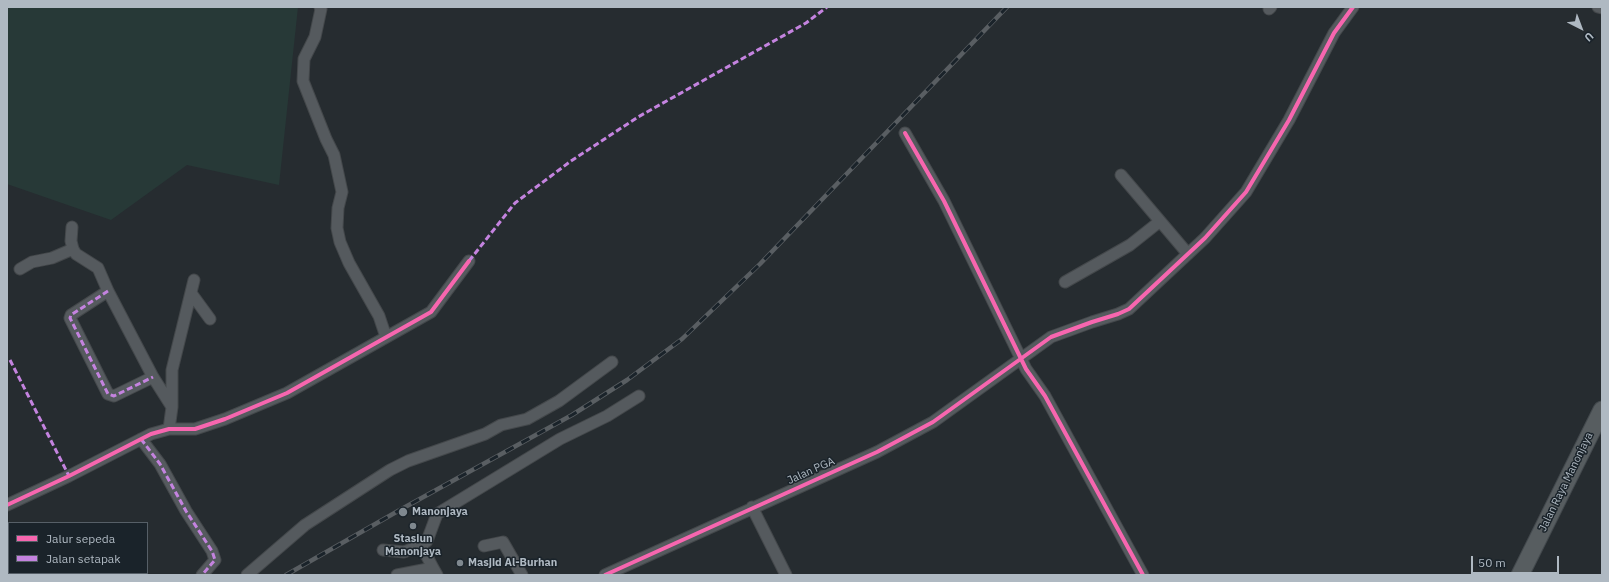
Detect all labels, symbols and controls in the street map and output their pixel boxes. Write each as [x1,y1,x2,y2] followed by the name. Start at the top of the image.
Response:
[1561,8,1601,48] north arrow
[1582,29,1597,45] text: U
[1536,430,1596,534] street label: Jalan Raya Manonjaya
[785,455,837,487] street label: Jalan PGA
[412,505,468,519] place label: Manonjaya
[397,506,409,518] marker: Manonjaya
[408,521,418,531] marker: Stasiun Manonjaya
[8,522,148,574] legend
[46,531,115,546] text: Jalur sepeda
[385,532,441,558] place label: Stasiun Manonjaya
[1473,548,1561,574] scale bar
[46,551,121,566] text: Jalan setapak
[1478,555,1506,570] text: 50 m
[468,556,557,570] place label: Masjid Al-Burhan
[455,558,465,568] marker: Masjid Al-Burhan

